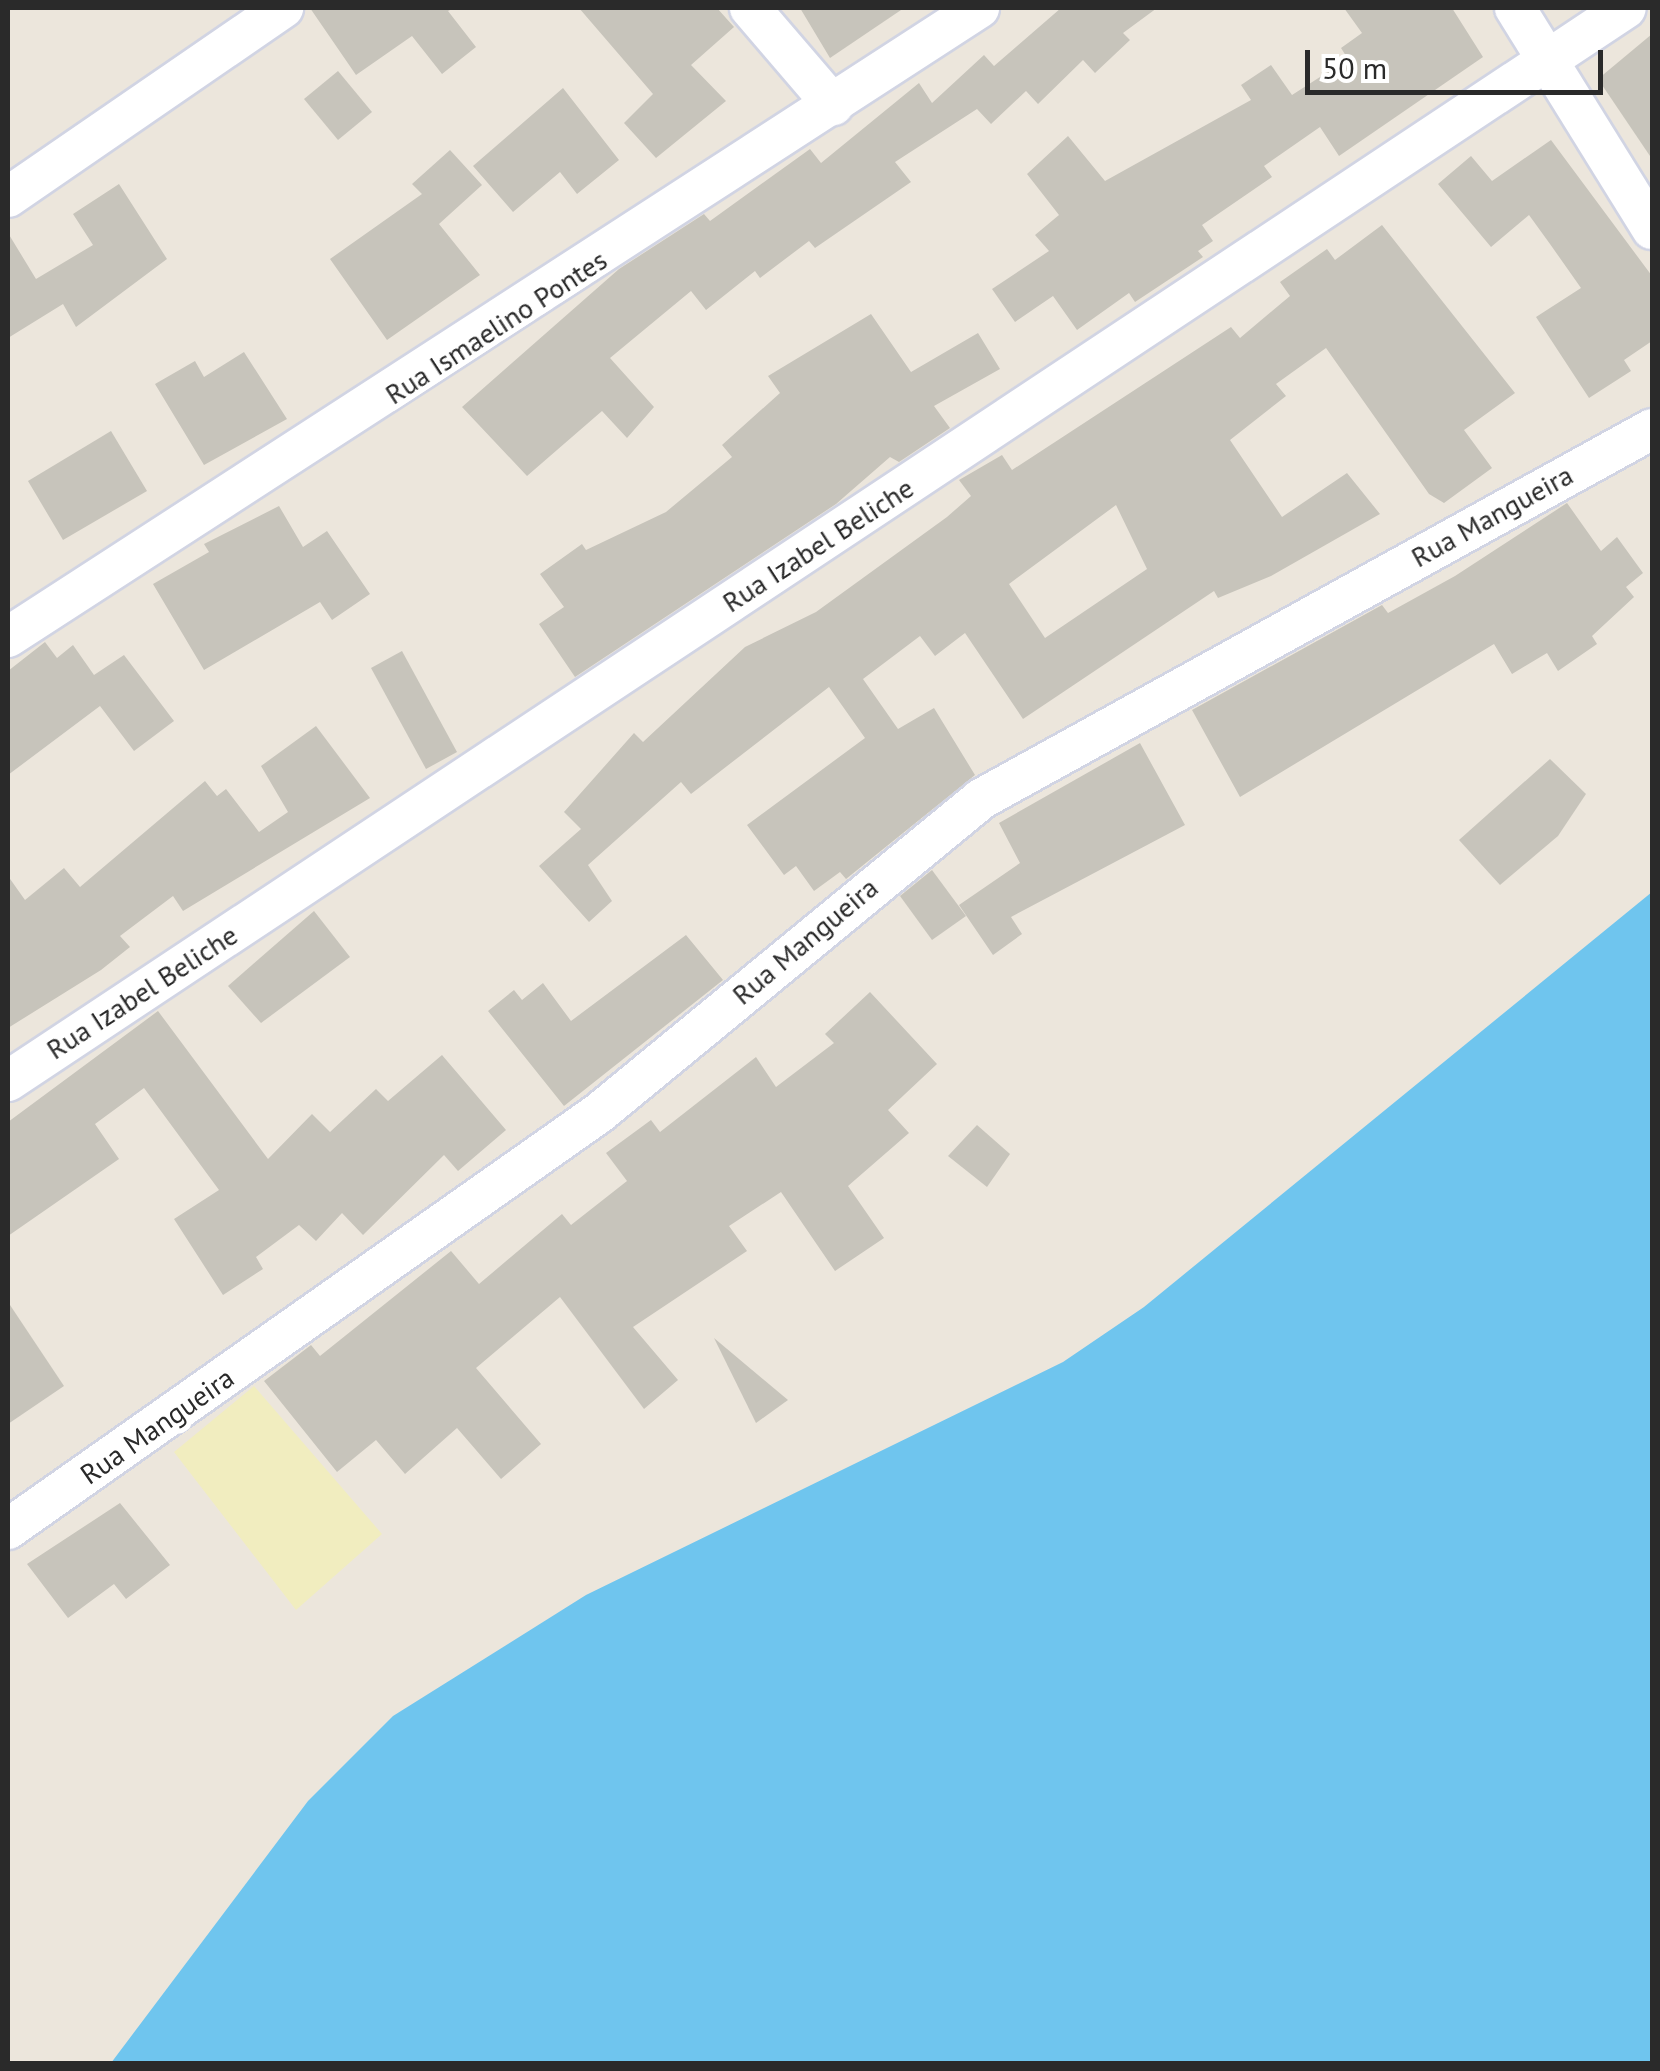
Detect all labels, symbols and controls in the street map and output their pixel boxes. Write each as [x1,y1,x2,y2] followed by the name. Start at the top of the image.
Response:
[1310,30,1608,92] scale bar
[1322,48,1387,87] text: 50 m
[379,243,613,411] street label: Rua Ismaelino Pontes
[1405,458,1579,574] street label: Rua Mangueira
[716,471,920,619] street label: Rua Izabel Beliche
[725,870,885,1012] street label: Rua Mangueira
[40,918,244,1066] street label: Rua Izabel Beliche
[74,1361,240,1491] street label: Rua Mangueira

